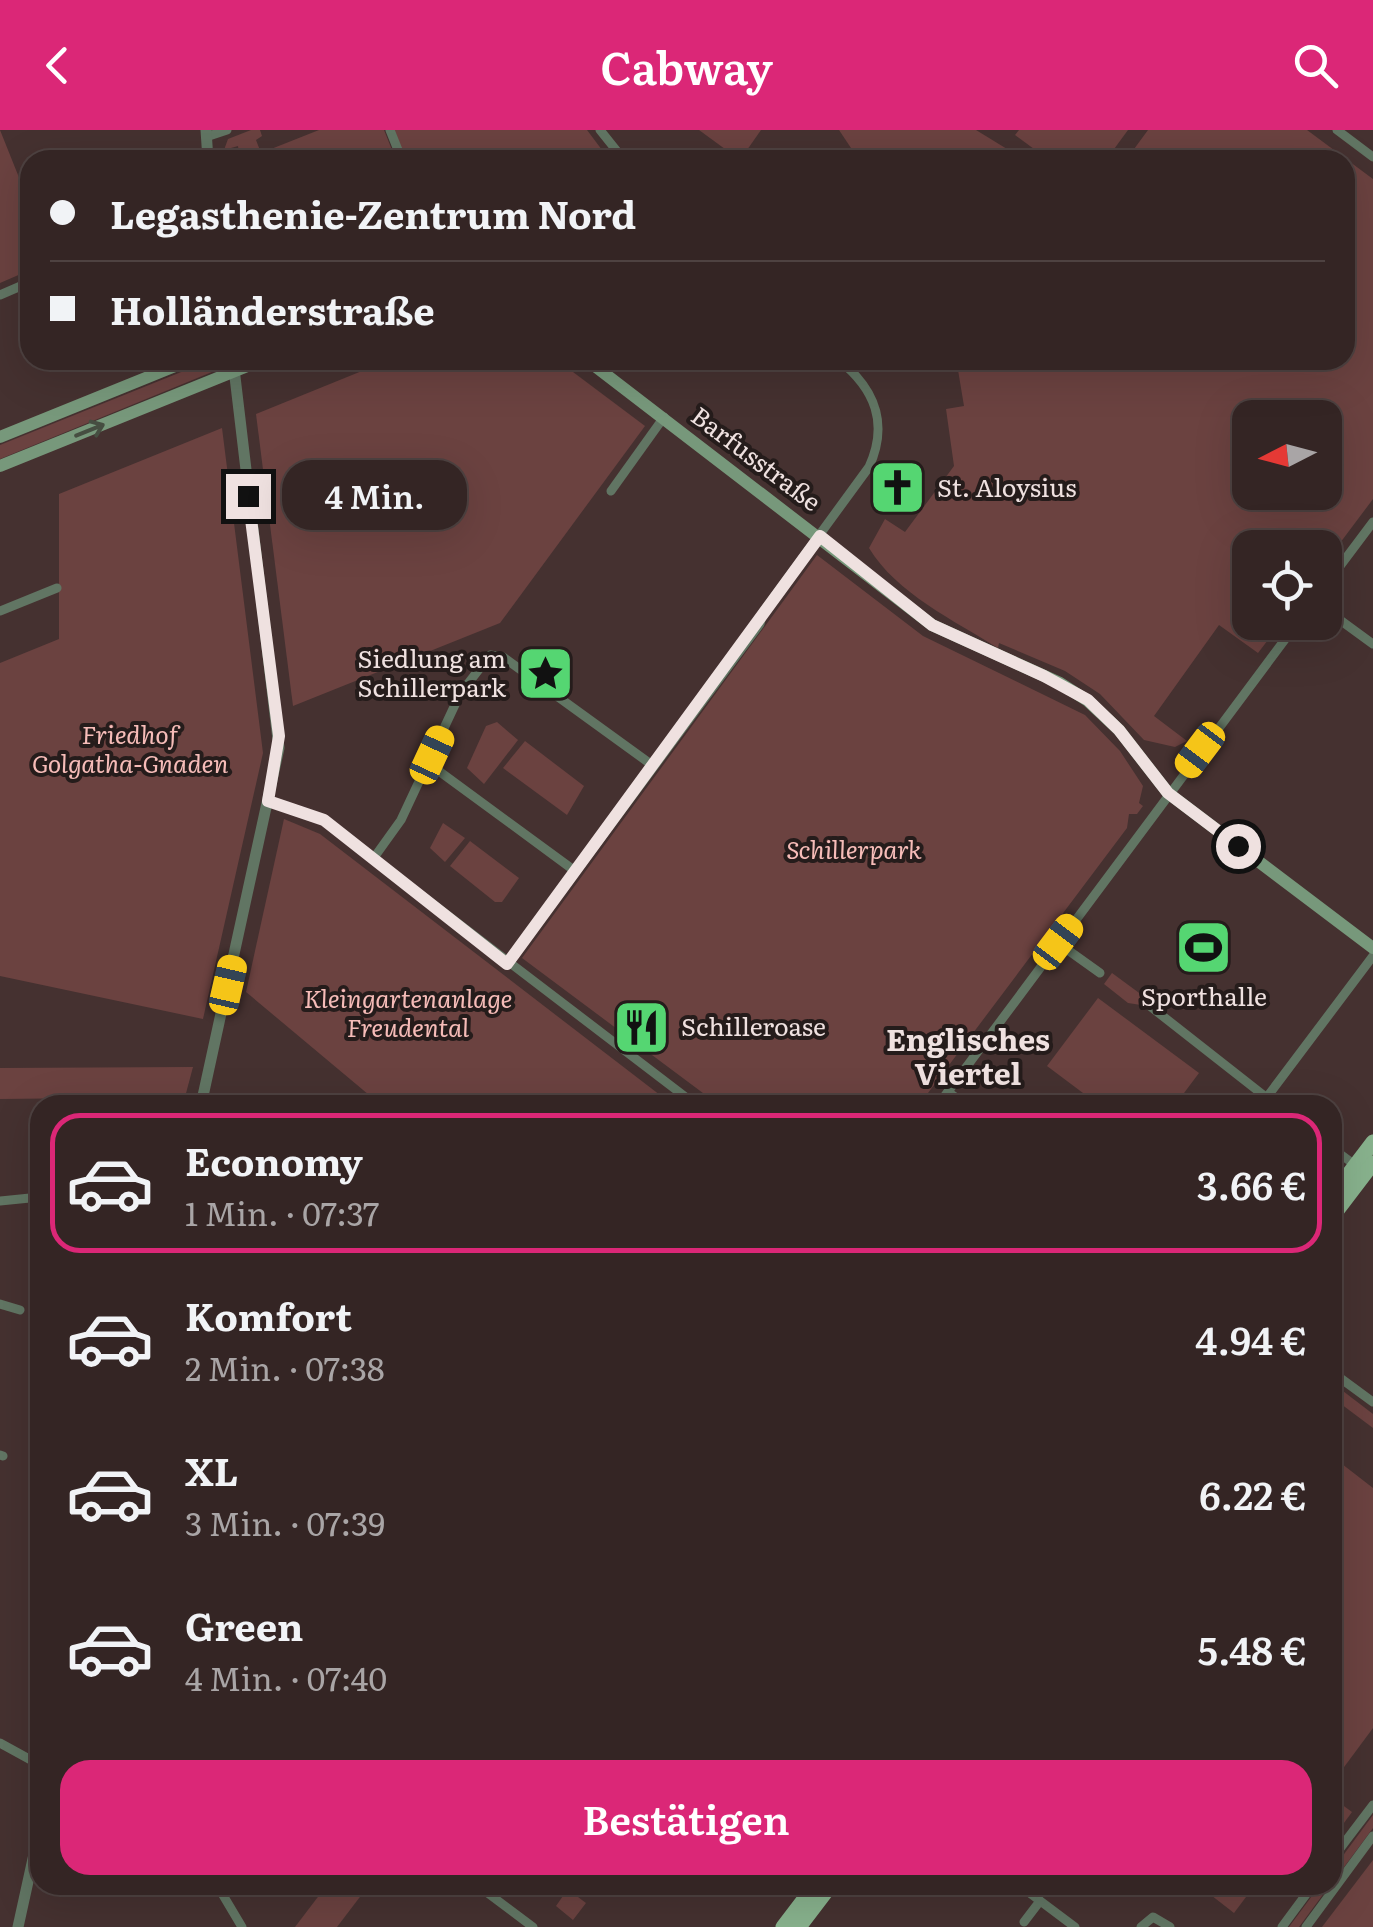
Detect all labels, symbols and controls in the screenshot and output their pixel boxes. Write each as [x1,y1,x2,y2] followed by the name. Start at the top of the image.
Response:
[600,32,773,99] text: Cabway
[30,38,85,93] icon: back
[1288,38,1343,93] icon: search
[110,184,636,241] text: Legasthenie-Zentrum Nord
[110,280,435,337] text: Holländerstraße
[684,397,830,519] street label: Barfusstraße
[1232,400,1342,510] north arrow
[1232,400,1342,640] map controls
[75,419,105,437] one-way arrow
[868,458,928,518] church icon: St. Aloysius
[283,461,468,531] callout: 4 Min.
[937,468,1076,505] place label: St. Aloysius
[324,471,425,519] text: 4 Min.
[226,474,271,519] route end
[1232,530,1342,640] button: locate
[358,639,507,705] place label: Siedlung am Schillerpark
[515,643,575,703] place icon: Siedlung am Schillerpark
[32,715,228,781] park label: Friedhof Golgatha-Gnaden
[1170,717,1230,783] car
[406,721,458,789] car
[1216,824,1261,869] route start
[786,830,922,867] park label: Schillerpark
[1028,909,1088,975] car
[1174,918,1234,978] sports icon: Sporthalle
[207,952,249,1018] car
[1141,977,1267,1014] place label: Sporthalle
[304,979,512,1045] park label: Kleingartenanlage Freudental
[612,997,672,1057] restaurant icon: Schilleroase
[681,1007,826,1044] place label: Schilleroase
[886,1016,1050,1094] district label: Englisches Viertel
[185,1131,363,1188] text: Economy
[65,1138,155,1228] icon: car
[1197,1155,1307,1212] text: 3.66 €
[185,1188,379,1236] text: 1 Min. · 07:37
[185,1286,352,1343] text: Komfort
[65,1293,155,1383] icon: car
[1195,1310,1307,1367] text: 4.94 €
[185,1343,385,1391] text: 2 Min. · 07:38
[185,1441,238,1498] text: XL
[65,1448,155,1538] icon: car
[1199,1465,1307,1522] text: 6.22 €
[185,1498,385,1546] text: 3 Min. · 07:39
[185,1596,303,1653] text: Green
[65,1603,155,1693] icon: car
[1198,1620,1307,1677] text: 5.48 €
[185,1653,387,1701] text: 4 Min. · 07:40
[60,1760,1312,1875] button: Bestätigen

